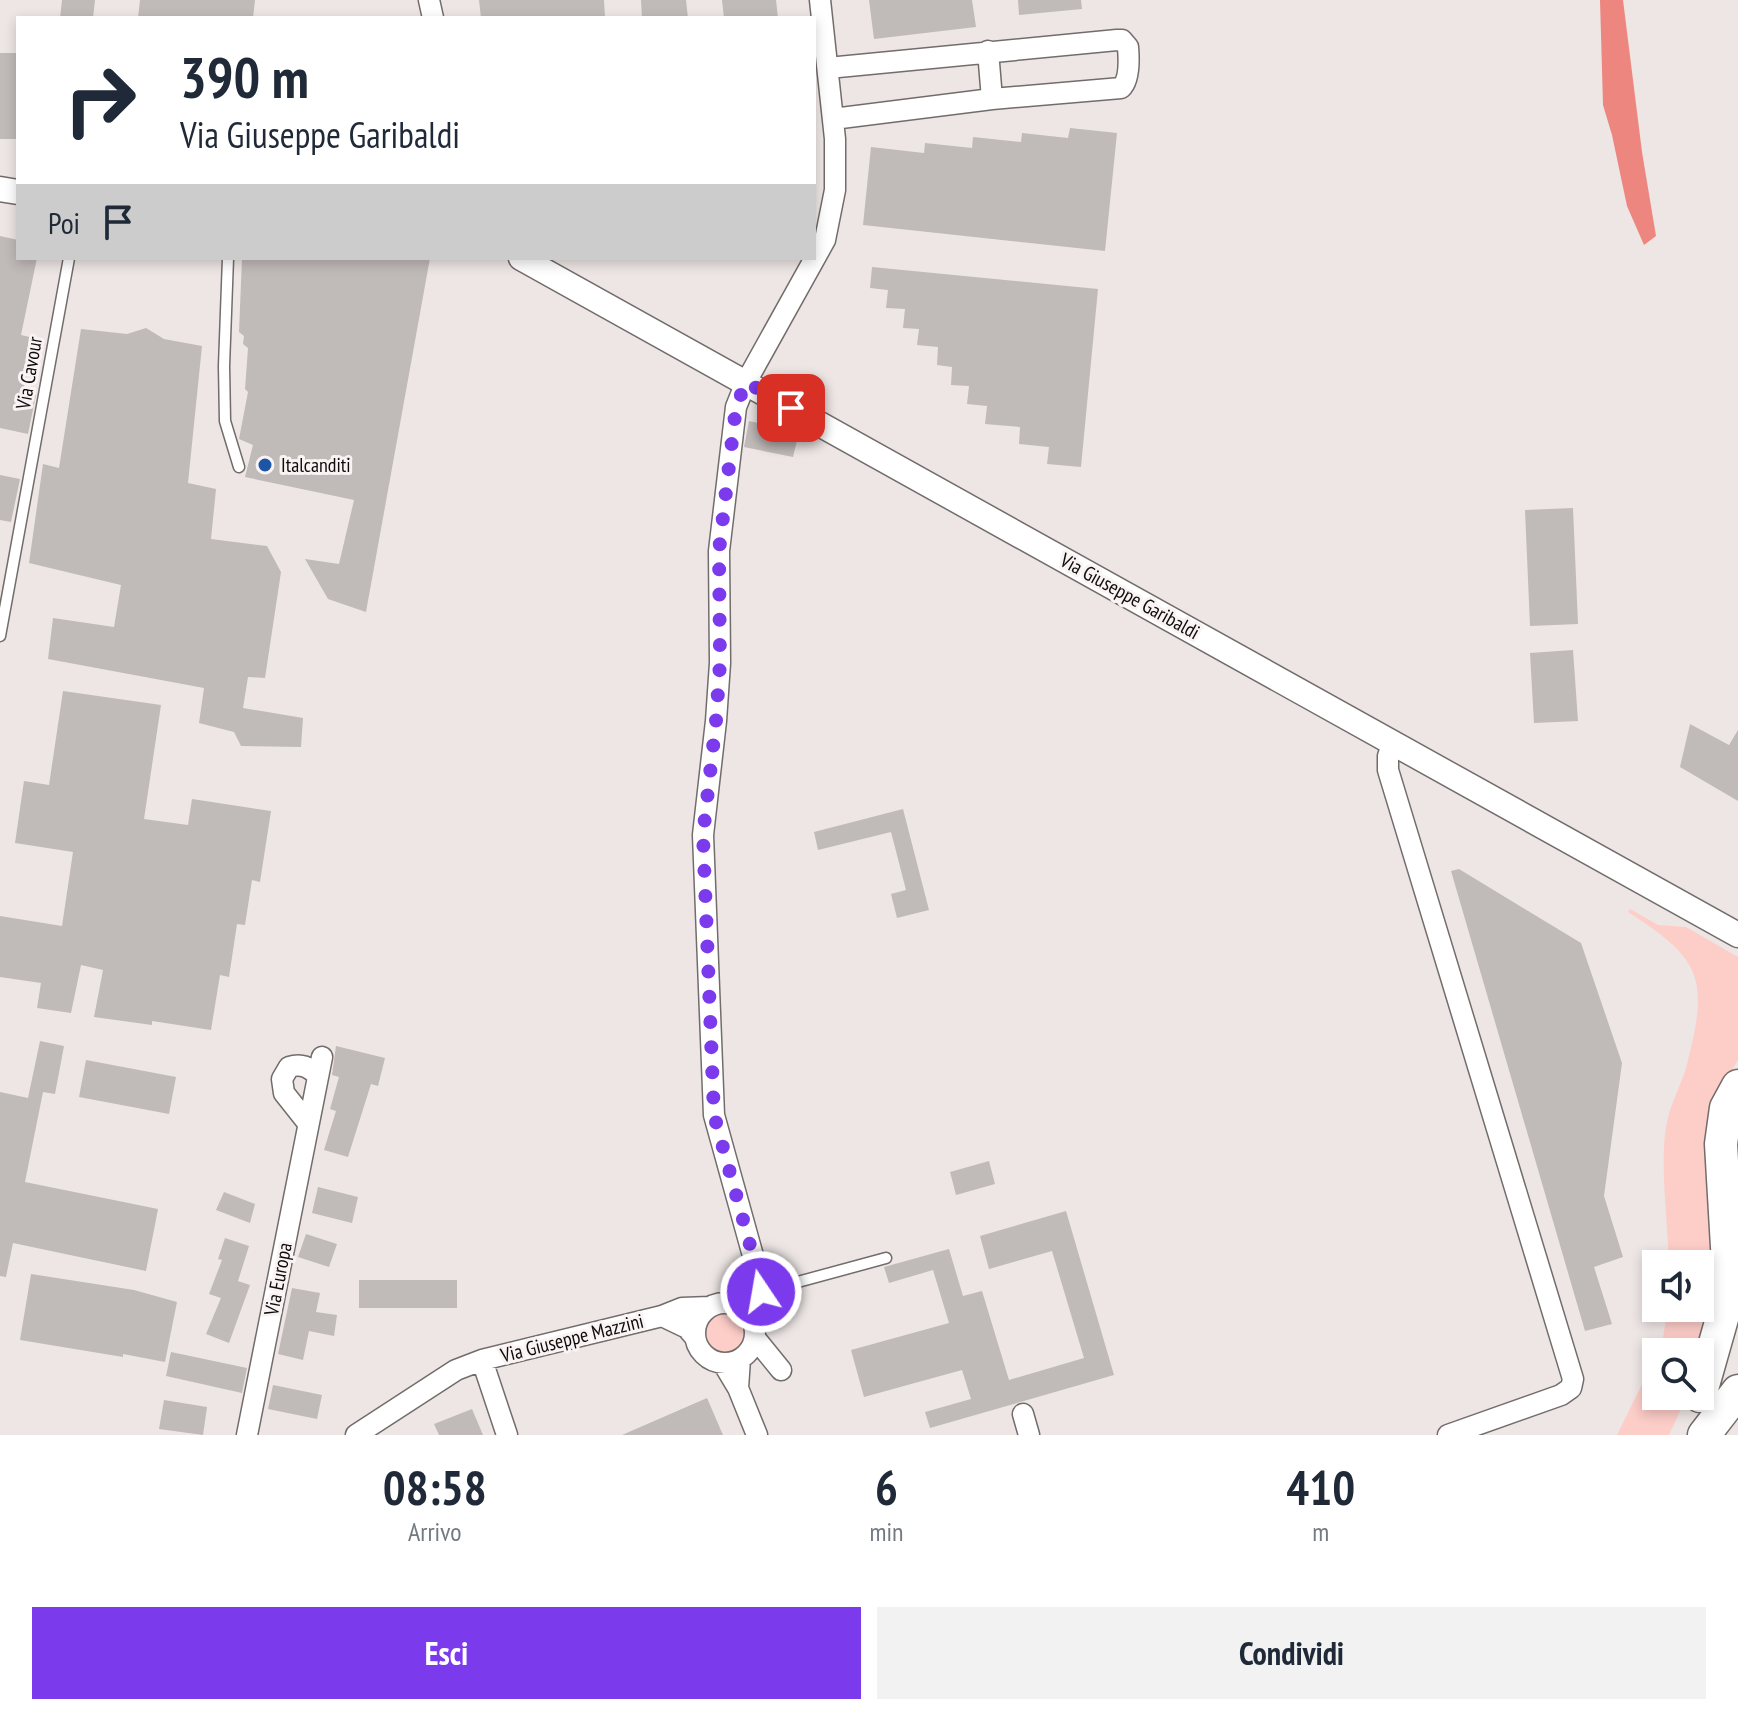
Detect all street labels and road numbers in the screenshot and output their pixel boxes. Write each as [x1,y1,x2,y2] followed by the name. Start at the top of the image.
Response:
[10,334,48,412] street label: Via Cavour
[1055,546,1204,645] street label: Via Giuseppe Garibaldi
[258,1240,298,1319] street label: Via Europa
[497,1308,646,1369] street label: Via Giuseppe Mazzini

